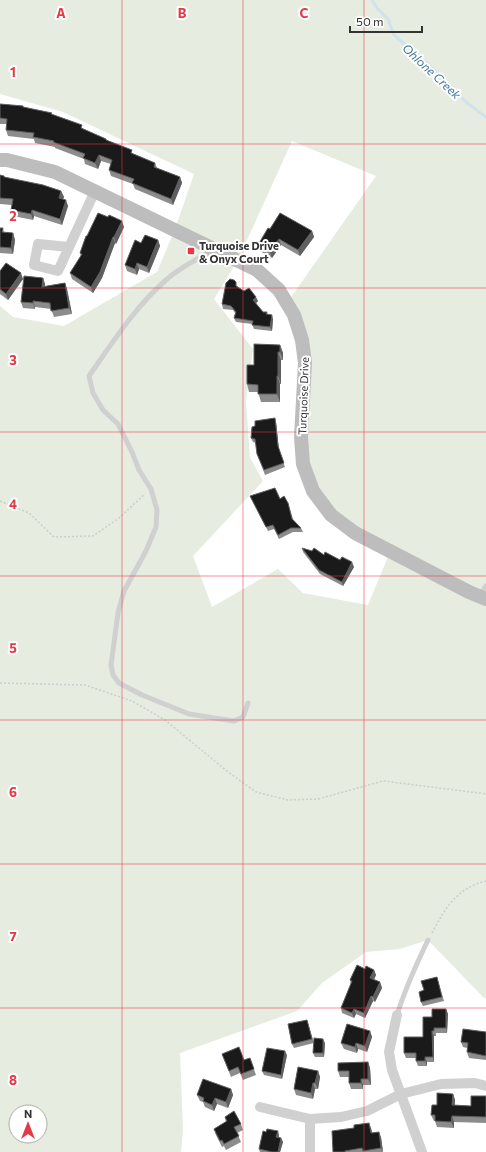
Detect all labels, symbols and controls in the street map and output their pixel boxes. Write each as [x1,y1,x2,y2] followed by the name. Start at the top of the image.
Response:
[56,5,66,21] text: A
[178,5,187,21] text: B
[300,5,309,21] text: C
[350,8,422,34] scale bar
[356,14,384,28] text: 50 m
[400,41,464,102] water label: Ohlone Creek
[10,64,16,80] text: 1
[9,208,17,224] text: 2
[199,239,279,265] place label: Turquoise Drive & Onyx Court
[186,246,196,256] marker: Turquoise Drive & Onyx Court
[9,352,17,368] text: 3
[295,357,311,435] street label: Turquoise Drive
[9,496,17,512] text: 4
[9,640,17,656] text: 5
[9,784,17,800] text: 6
[9,928,17,944] text: 7
[9,1072,17,1088] text: 8
[8,1104,48,1144] north arrow
[24,1107,32,1120] text: N

